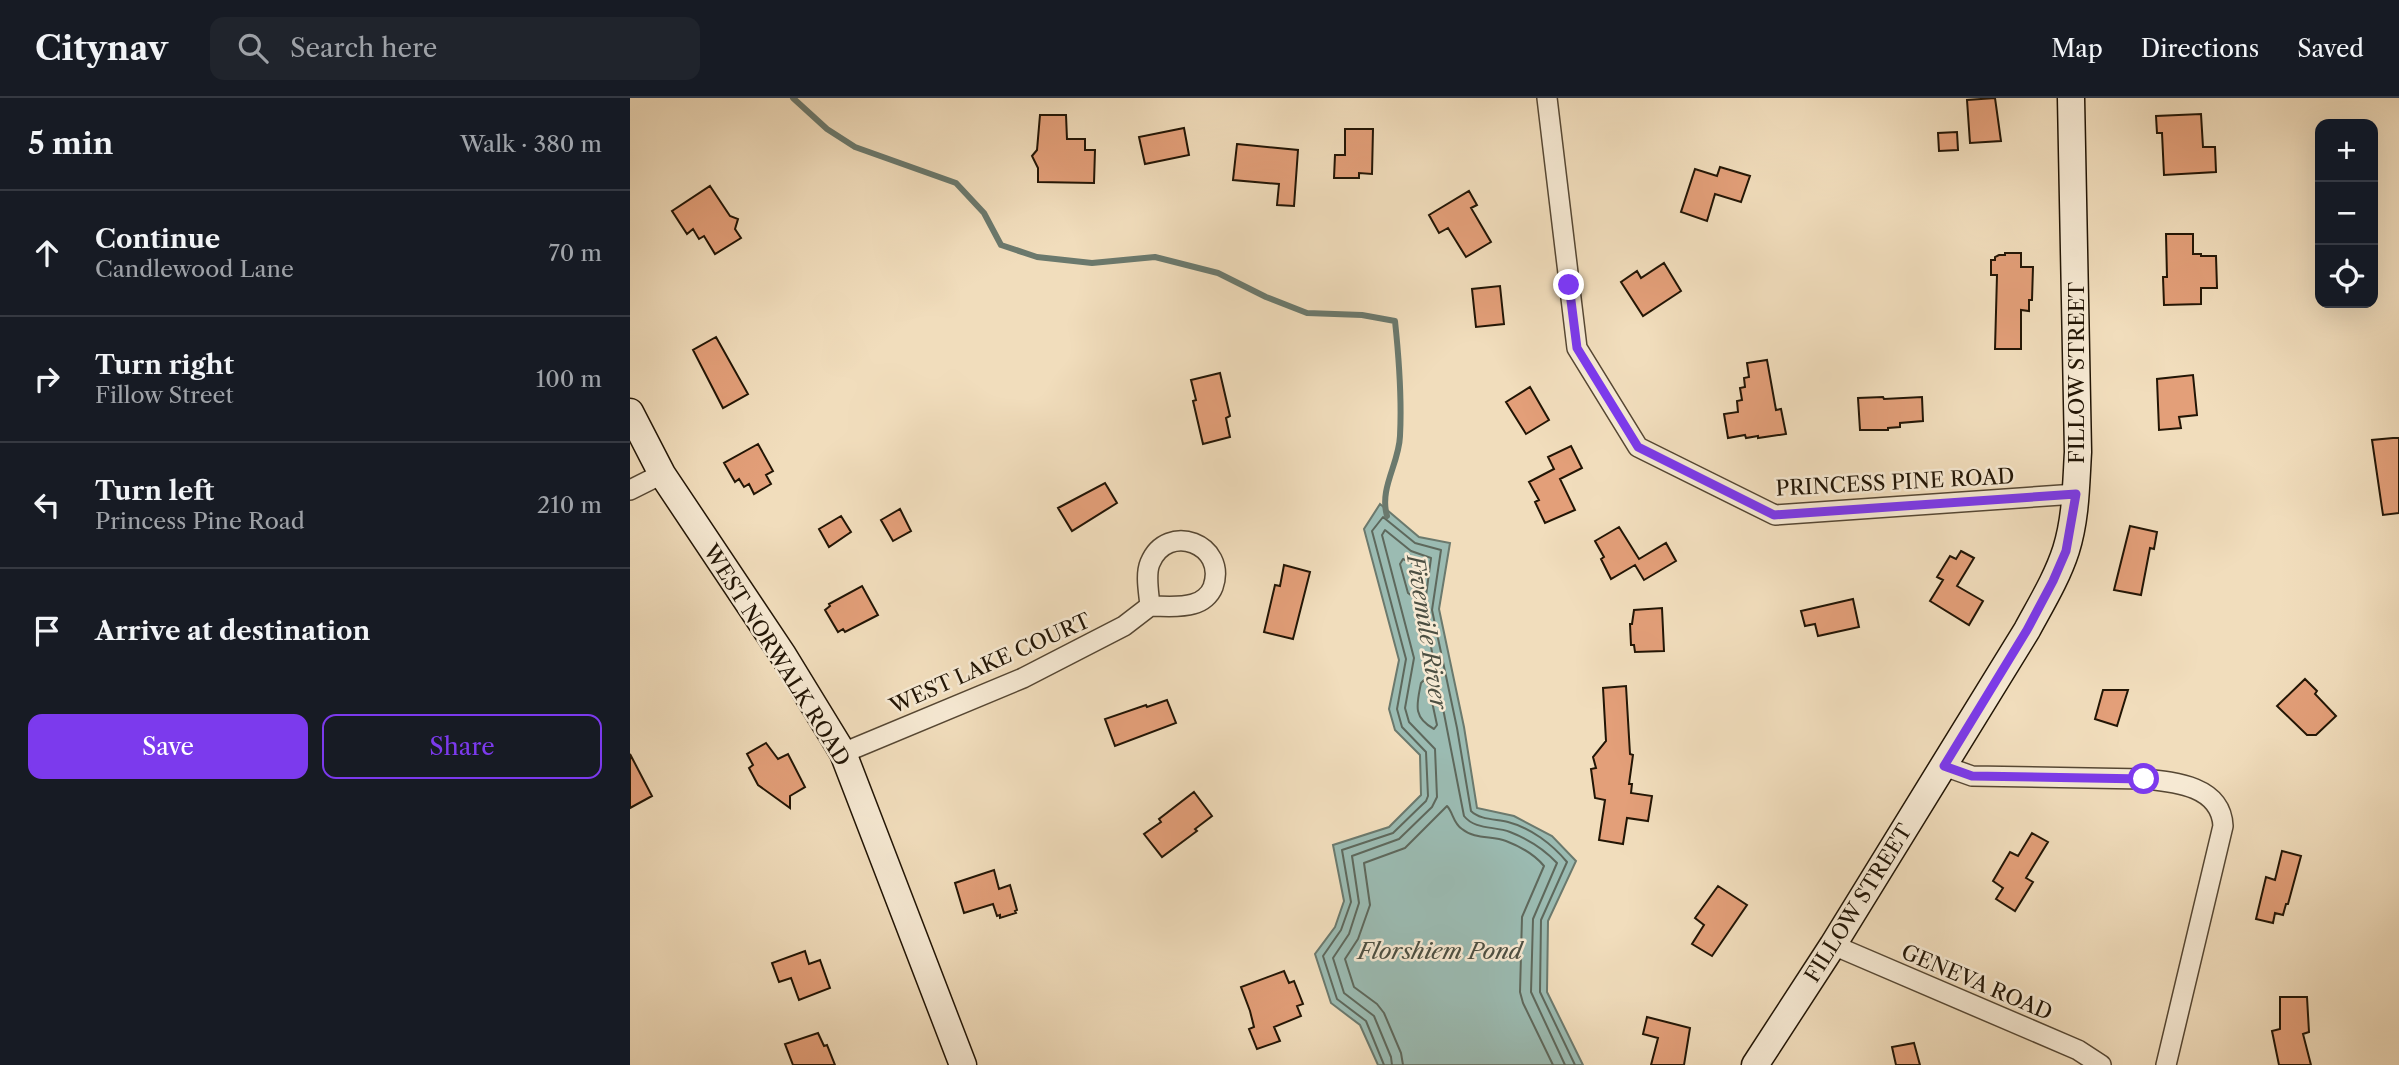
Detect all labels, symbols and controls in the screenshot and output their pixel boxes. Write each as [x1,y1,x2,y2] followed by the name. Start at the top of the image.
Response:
[210,17,700,80] search box
[35,28,168,69] text: Citynav
[234,29,272,67] icon: search
[290,32,437,64] text: Search here
[2051,34,2103,63] text: Map
[2141,34,2259,63] text: Directions
[2297,34,2364,63] text: Saved
[2315,119,2378,308] map controls
[2315,119,2378,182] button: +
[28,125,113,162] text: 5 min
[460,130,602,158] text: Walk · 380 m
[2315,182,2378,245] button: −
[95,223,220,255] text: Continue
[28,234,66,272] icon: ahead
[549,239,602,267] text: 70 m
[2315,245,2378,308] button: locate
[95,255,294,283] text: Candlewood Lane
[1553,269,1584,300] route end
[2064,282,2089,464] street label: FILLOW STREET
[95,349,234,381] text: Turn right
[28,360,66,398] icon: right
[536,365,602,393] text: 100 m
[95,381,234,409] text: Fillow Street
[1775,463,2015,501] street label: PRINCESS PINE ROAD
[95,475,214,507] text: Turn left
[28,486,66,524] icon: left
[537,491,602,519] text: 210 m
[95,507,305,535] text: Princess Pine Road
[698,539,856,770] street label: WEST NORWALK ROAD
[1401,551,1453,713] water label: Fivemile River
[885,607,1094,719] street label: WEST LAKE COURT
[28,612,66,650] icon: arrive
[95,615,370,647] text: Arrive at destination
[28,714,308,779] button: Save
[322,714,602,779] button: Share
[2128,763,2159,794] route start
[1799,819,1917,987] street label: FILLOW STREET
[1356,937,1525,965] water label: Florshiem Pond
[1898,939,2056,1025] street label: GENEVA ROAD

